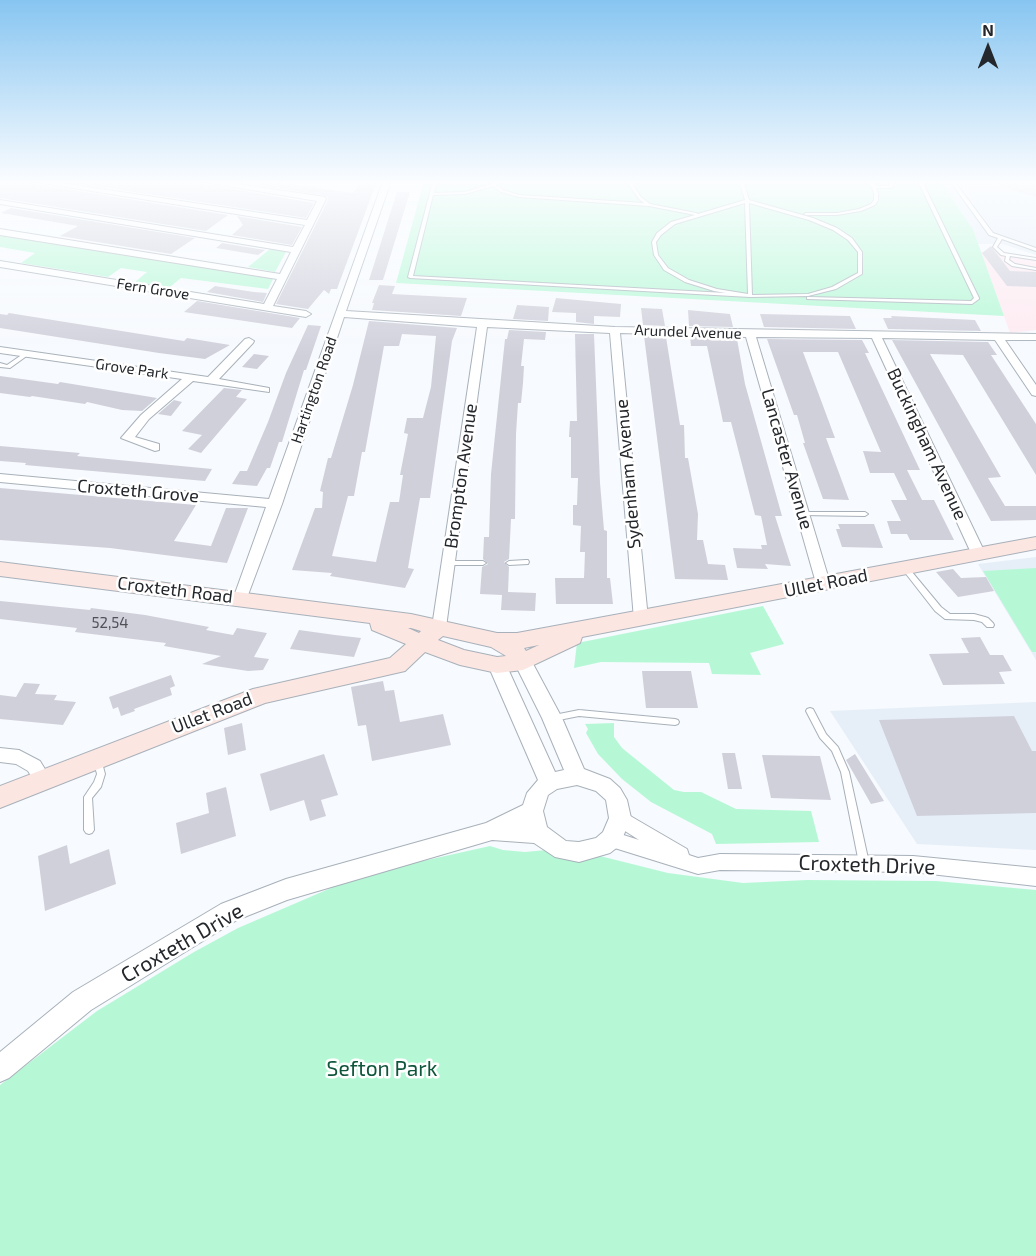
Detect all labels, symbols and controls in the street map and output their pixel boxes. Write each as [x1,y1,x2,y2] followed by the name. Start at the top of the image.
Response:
[958,18,1018,78] north arrow
[982,20,994,39] text: N
[115,274,191,304] street label: Fern Grove
[634,321,742,343] street label: Arundel Avenue
[287,334,341,446] street label: Hartington Road
[94,355,170,383] street label: Grove Park
[882,365,972,523] street label: Buckingham Avenue
[757,386,817,532] street label: Lancaster Avenue
[611,398,645,550] street label: Sydenham Avenue
[440,402,482,550] street label: Brompton Avenue
[76,475,200,507] street label: Croxteth Grove
[782,564,870,602] street label: Ullet Road
[116,572,234,608] street label: Croxteth Road
[91,614,129,632] house number: 52,54
[169,688,255,738] street label: Ullet Road
[798,850,936,880] street label: Croxteth Drive
[116,898,248,988] street label: Croxteth Drive
[327,1056,437,1082] park label: Sefton Park

